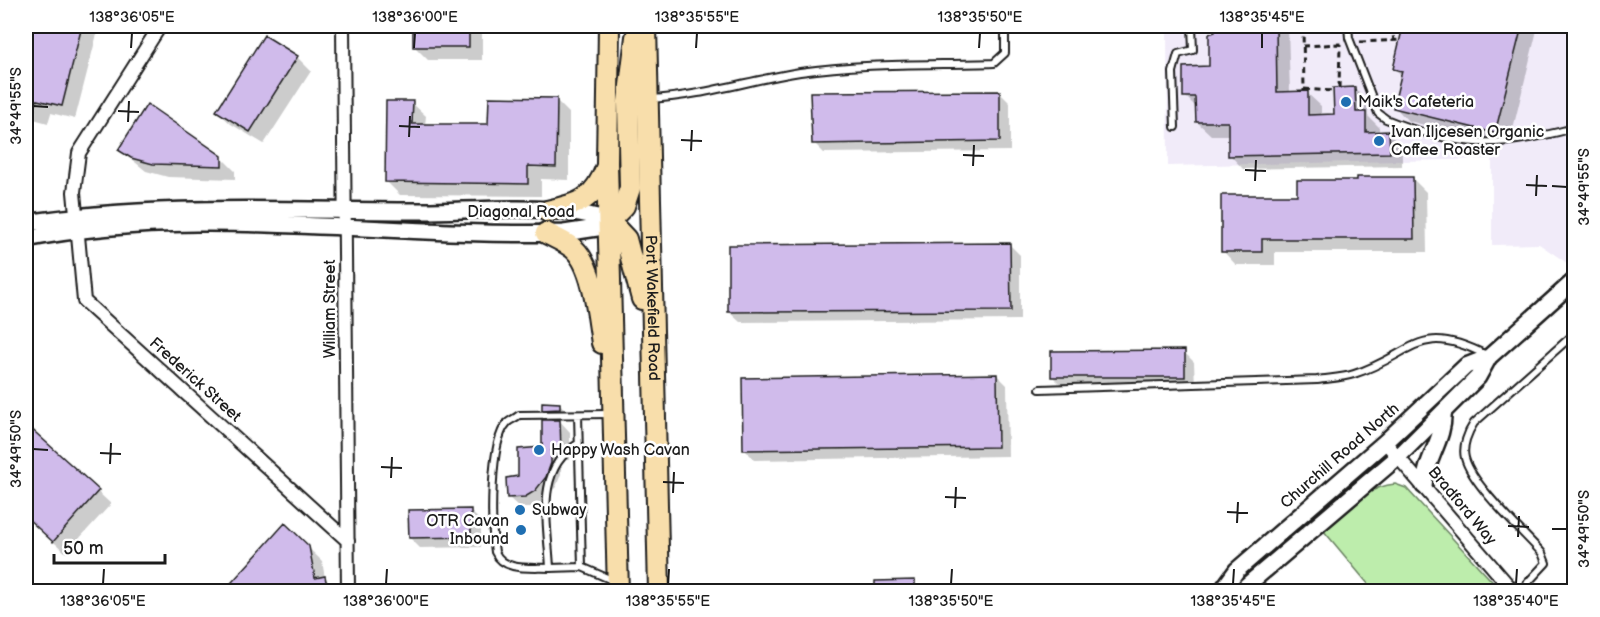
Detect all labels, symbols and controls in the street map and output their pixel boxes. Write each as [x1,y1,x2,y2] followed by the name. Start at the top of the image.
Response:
[89,8,175,27] text: 138°36'05"E
[372,8,458,27] text: 138°36'00"E
[655,8,739,27] text: 138°35'55"E
[938,8,1022,27] text: 138°35'50"E
[1219,8,1305,27] text: 138°35'45"E
[7,67,26,145] text: 34°49'55"S
[1358,93,1474,112] place label: Maik's Cafeteria
[1339,95,1353,109] marker: Maik's Cafeteria
[1391,123,1544,160] place label: Ivan Iljcesen Organic Coffee Roaster
[1372,134,1386,148] marker: Ivan Iljcesen Organic Coffee Roaster
[1575,148,1594,226] text: 34°49'55"S
[467,203,575,222] street label: Diagonal Road
[641,235,664,381] street label: Port Wakefield Road
[321,260,340,358] street label: William Street
[145,334,245,426] street label: Frederick Street
[1277,399,1403,513] street label: Churchill Road North
[7,410,26,488] text: 34°49'50"S
[551,441,690,460] place label: Happy Wash Cavan
[532,443,546,457] marker: Happy Wash Cavan
[1424,463,1501,550] street label: Bradford Way
[1575,490,1594,568] text: 34°49'50"S
[532,501,587,520] place label: Subway
[513,503,527,517] marker: Subway
[426,512,509,549] place label: OTR Cavan Inbound
[514,523,528,537] marker: OTR Cavan Inbound
[54,527,165,565] scale bar
[63,538,104,559] text: 50 m
[60,592,146,611] text: 138°36'05"E
[343,592,429,611] text: 138°36'00"E
[626,592,710,611] text: 138°35'55"E
[909,592,993,611] text: 138°35'50"E
[1190,592,1276,611] text: 138°35'45"E
[1473,592,1559,611] text: 138°35'40"E

